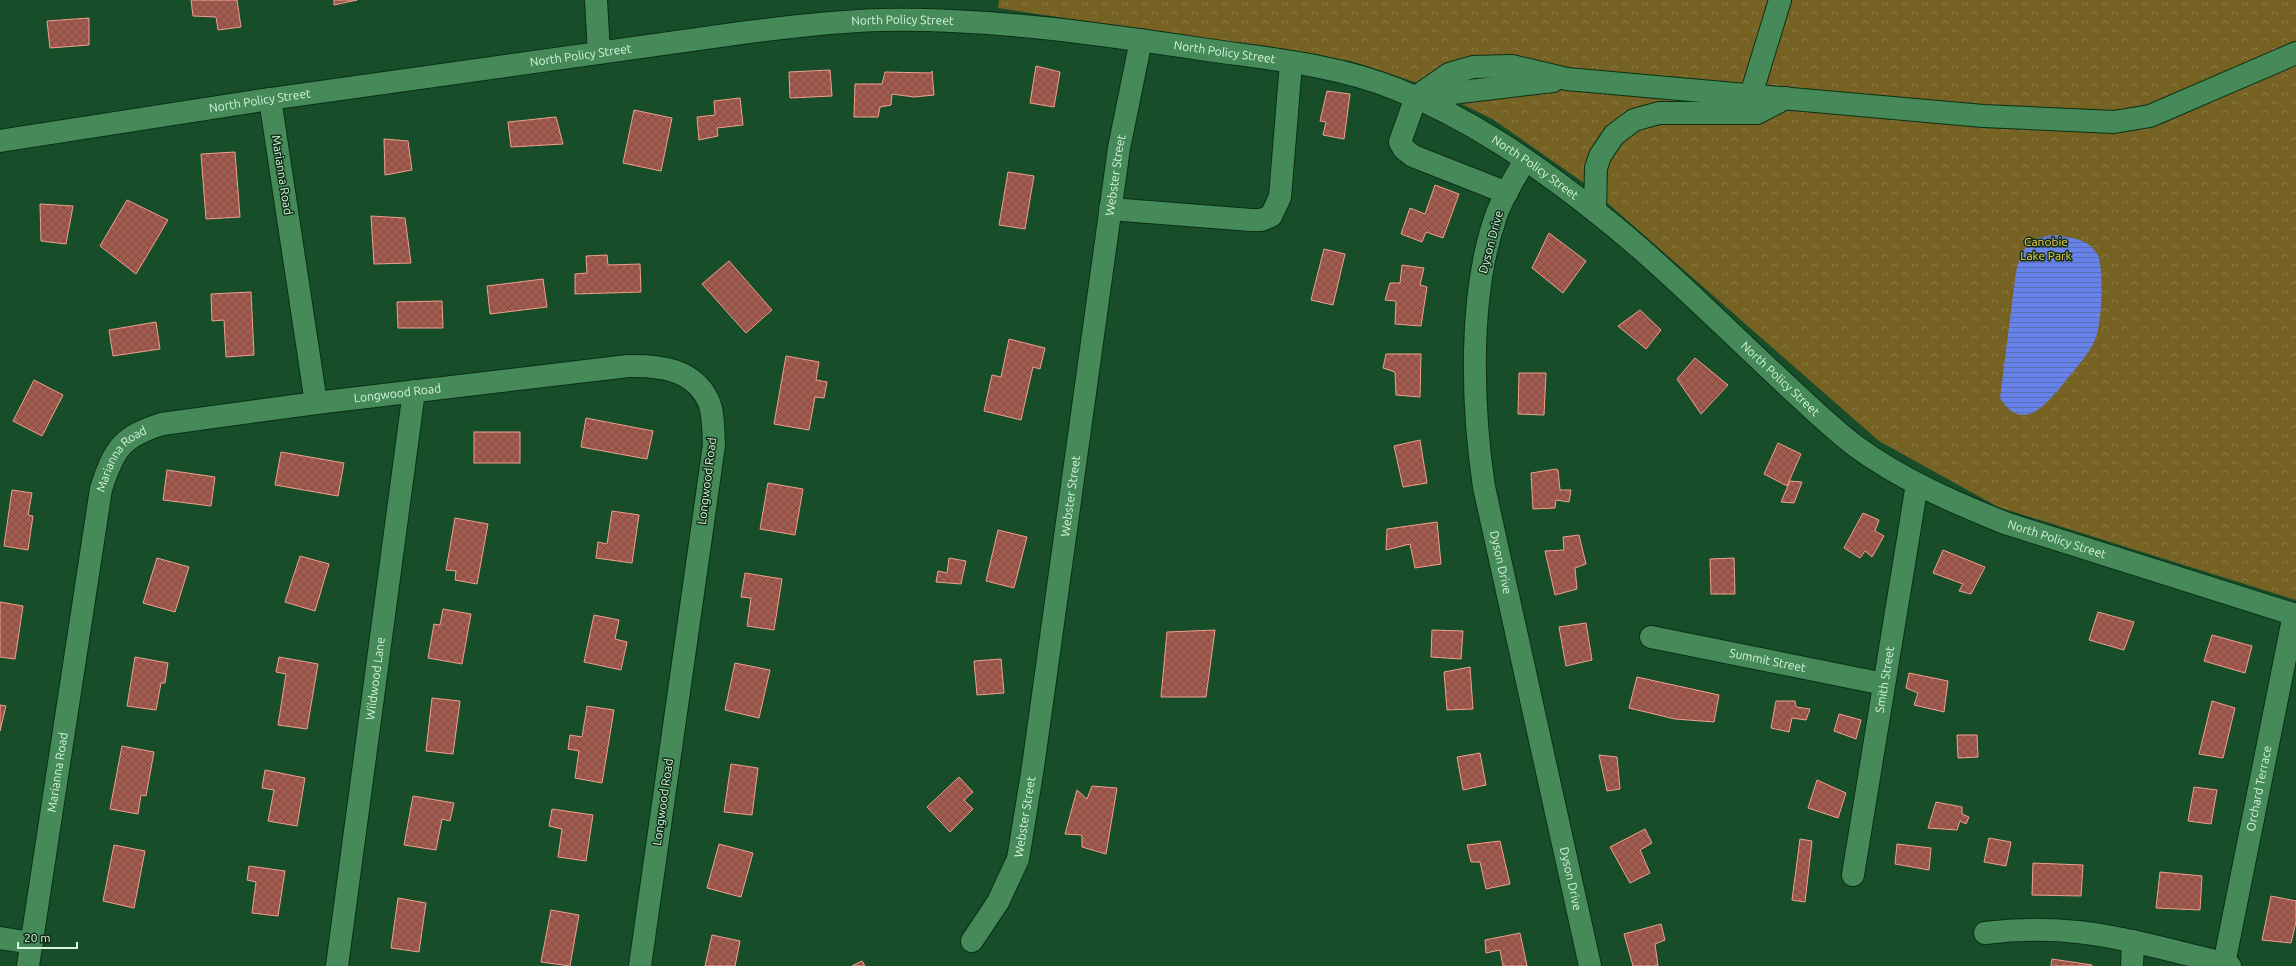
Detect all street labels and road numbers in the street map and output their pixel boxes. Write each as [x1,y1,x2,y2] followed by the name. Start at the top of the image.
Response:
[851,13,954,27] street label: North Policy Street
[1173,38,1277,65] street label: North Policy Street
[529,41,633,69] street label: North Policy Street
[208,86,312,114] street label: North Policy Street
[1103,133,1128,217] street label: Webster Street
[1490,133,1581,202] street label: North Policy Street
[270,134,295,216] street label: Marianna Road
[1476,209,1505,275] street label: Dyson Drive
[1739,339,1822,418] street label: North Policy Street
[353,381,442,404] street label: Longwood Road
[94,423,148,493] street label: Marianna Road
[695,437,718,525] street label: Longwood Road
[1058,454,1082,538] street label: Webster Street
[2006,517,2108,561] street label: North Policy Street
[1488,529,1515,595] street label: Dyson Drive
[363,636,387,721] street label: Wildwood Lane
[1873,645,1896,714] street label: Smith Street
[1728,646,1807,674] street label: Summit Street
[45,731,70,813] street label: Marianna Road
[2244,744,2274,832] street label: Orchard Terrace
[650,758,675,846] street label: Longwood Road
[1011,775,1037,858] street label: Webster Street
[1558,846,1585,912] street label: Dyson Drive

